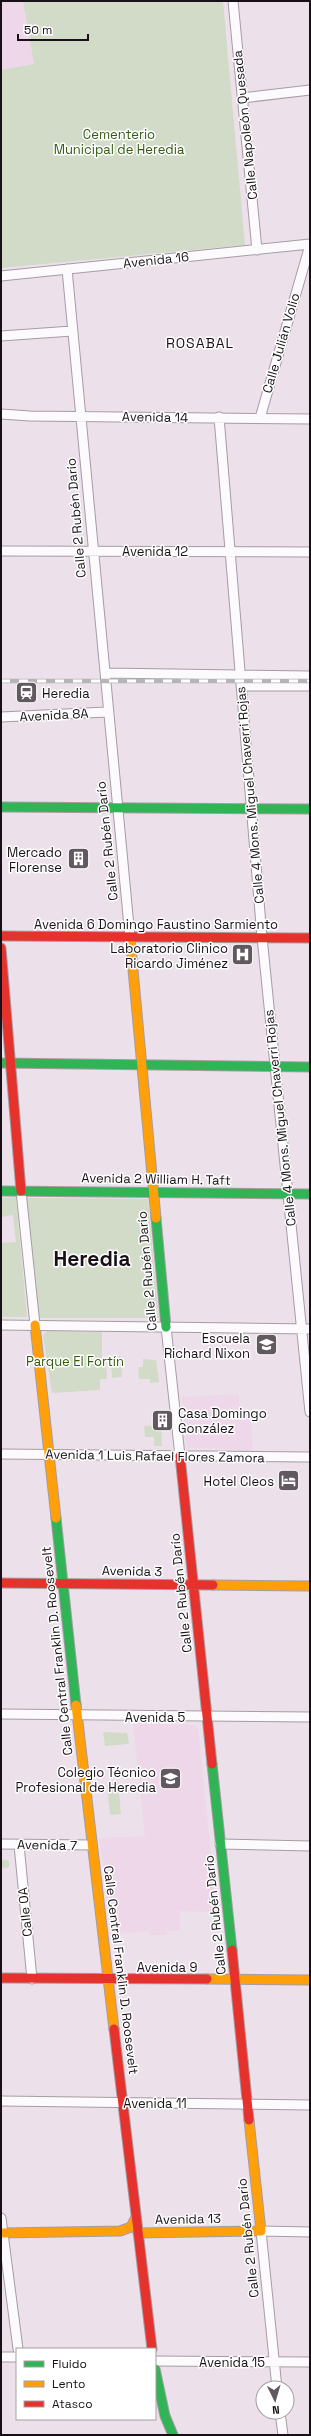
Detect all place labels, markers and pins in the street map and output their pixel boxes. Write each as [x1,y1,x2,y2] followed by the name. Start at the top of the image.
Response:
[14,680,40,706] station icon: Heredia
[42,685,90,702] place label: Heredia
[7,844,62,876] place label: Mercado Florense
[65,846,91,872] building icon: Mercado Florense
[110,940,228,972] place label: Laboratorio Clinico Ricardo Jiménez
[230,942,256,968] hospital icon: Laboratorio Clinico Ricardo Jiménez
[164,1330,251,1362] place label: Escuela Richard Nixon
[253,1332,279,1358] school or university icon: Escuela Richard Nixon
[178,1405,267,1437] place label: Casa Domingo González
[150,1407,176,1433] building icon: Casa Domingo González
[276,1468,302,1494] hotel icon: Hotel Cleos
[204,1473,274,1490] place label: Hotel Cleos
[16,1764,157,1796] place label: Colegio Técnico Profesional de Heredia
[158,1766,184,1792] school or university icon: Colegio Técnico Profesional de Heredia

